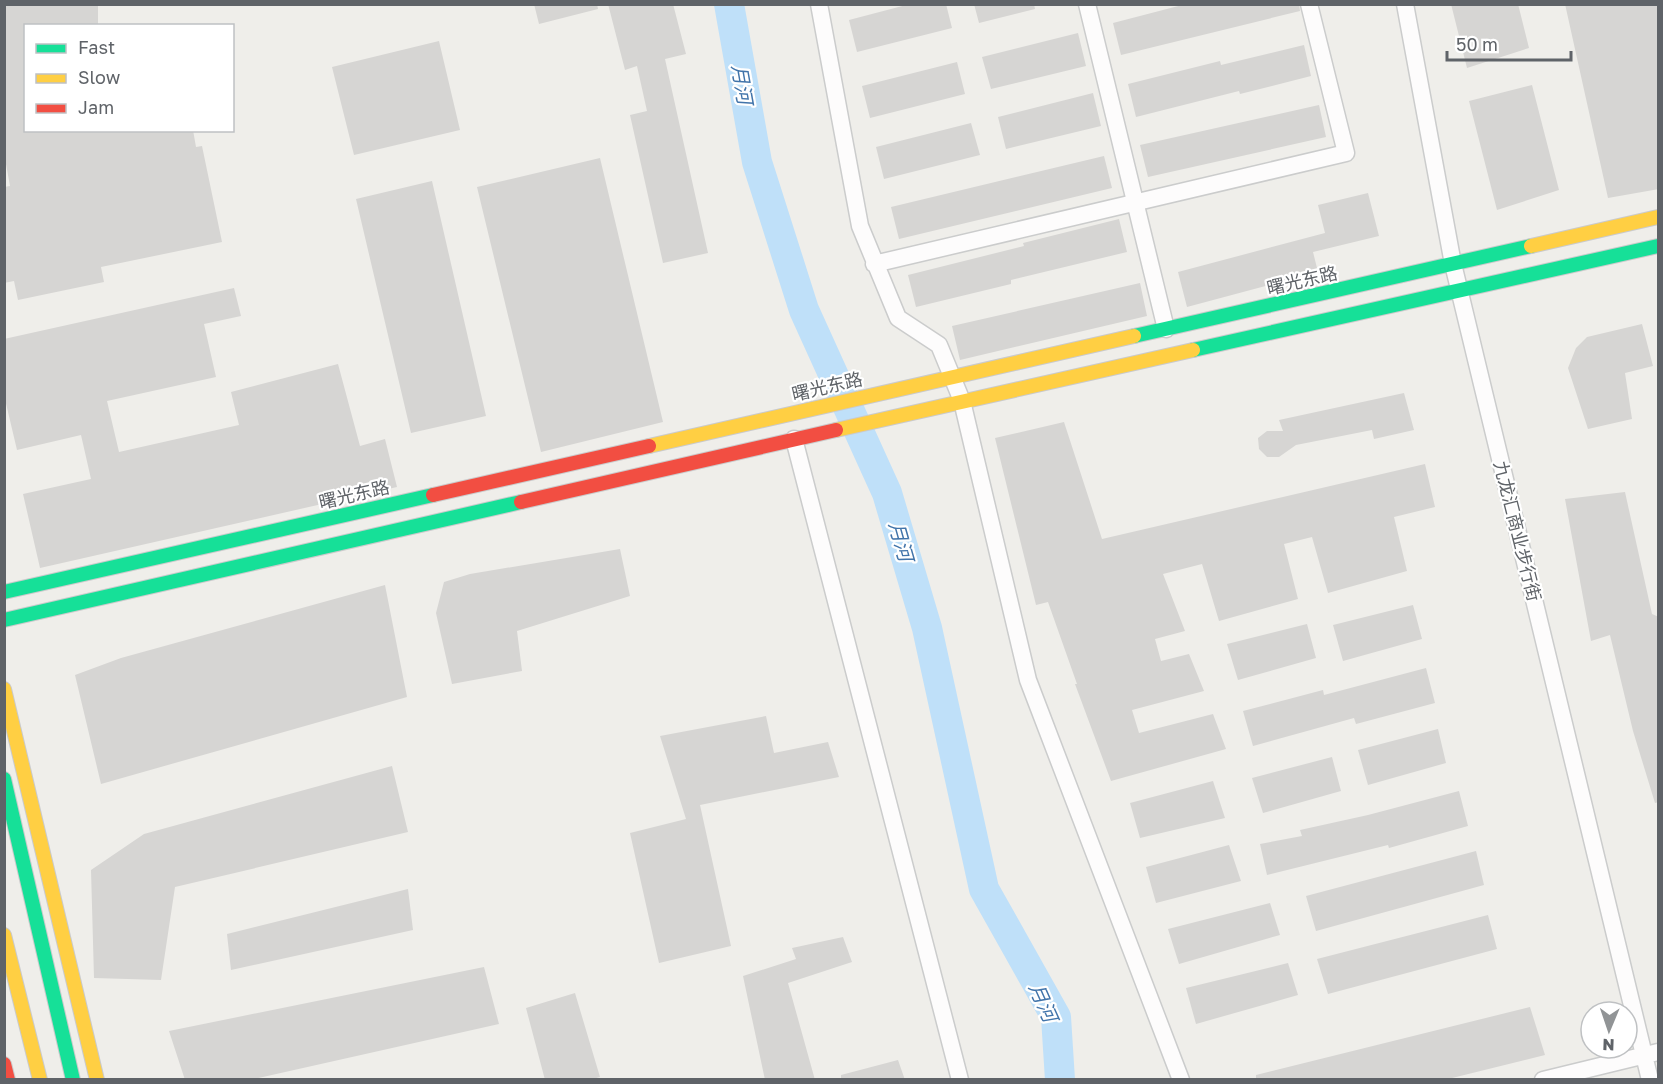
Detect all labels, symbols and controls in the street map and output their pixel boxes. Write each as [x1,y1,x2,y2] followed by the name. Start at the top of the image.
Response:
[24,24,234,132] legend
[1447,24,1572,62] scale bar
[1456,33,1498,55] text: 50 m
[78,36,115,58] text: Fast
[728,62,759,110] water label: 月河
[78,66,121,88] text: Slow
[78,96,114,118] text: Jam
[1264,261,1340,299] street label: 曙光东路
[789,367,865,405] street label: 曙光东路
[1490,458,1546,604] street label: 九龙汇商业步行街
[316,475,392,513] street label: 曙光东路
[885,518,920,567] water label: 月河
[1025,979,1065,1029] water label: 月河
[1579,1000,1639,1060] north arrow
[1602,1035,1615,1055] text: N

